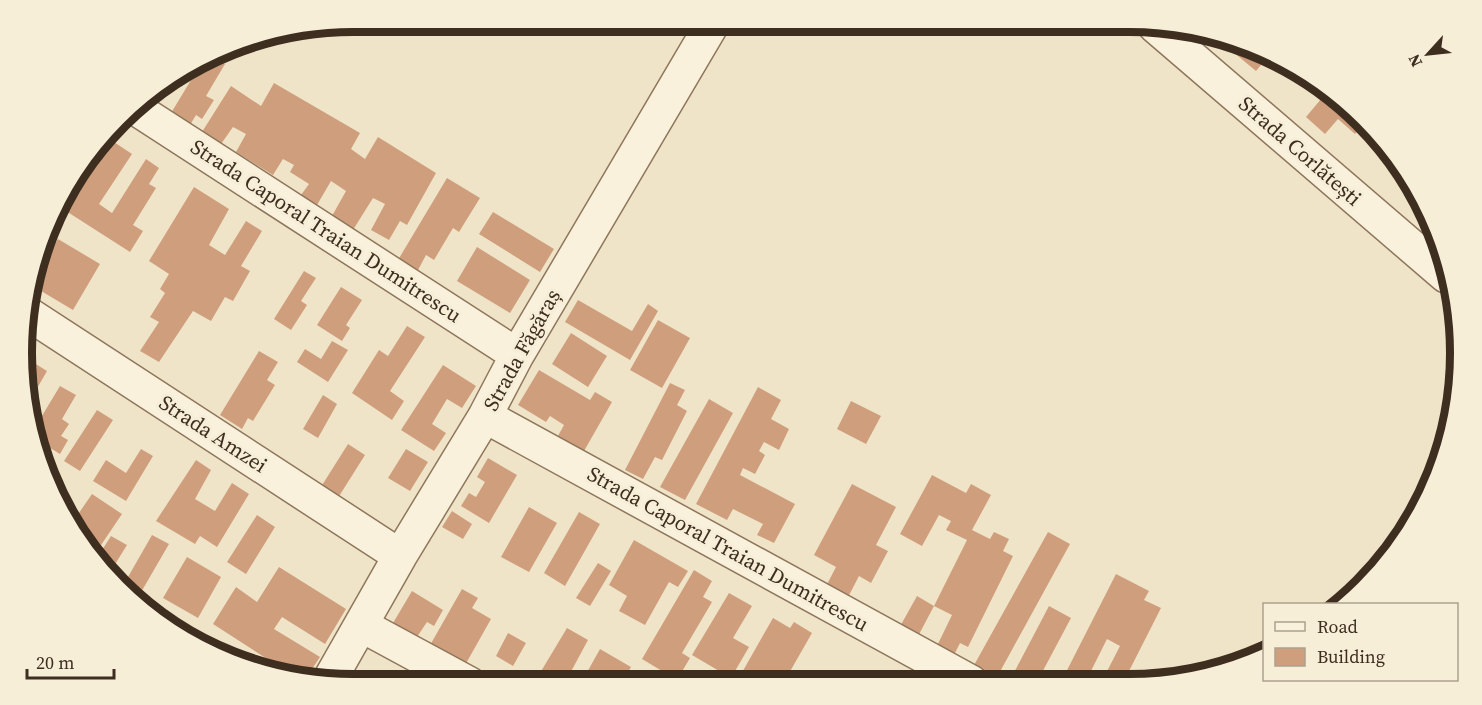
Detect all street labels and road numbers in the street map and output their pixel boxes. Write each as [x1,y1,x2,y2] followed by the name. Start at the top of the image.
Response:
[1233,89,1368,212] street label: Strada Corlătești
[185,132,467,329] street label: Strada Caporal Traian Dumitrescu
[476,284,567,416] street label: Strada Făgăraș
[154,388,273,479] street label: Strada Amzei
[582,459,874,638] street label: Strada Caporal Traian Dumitrescu

